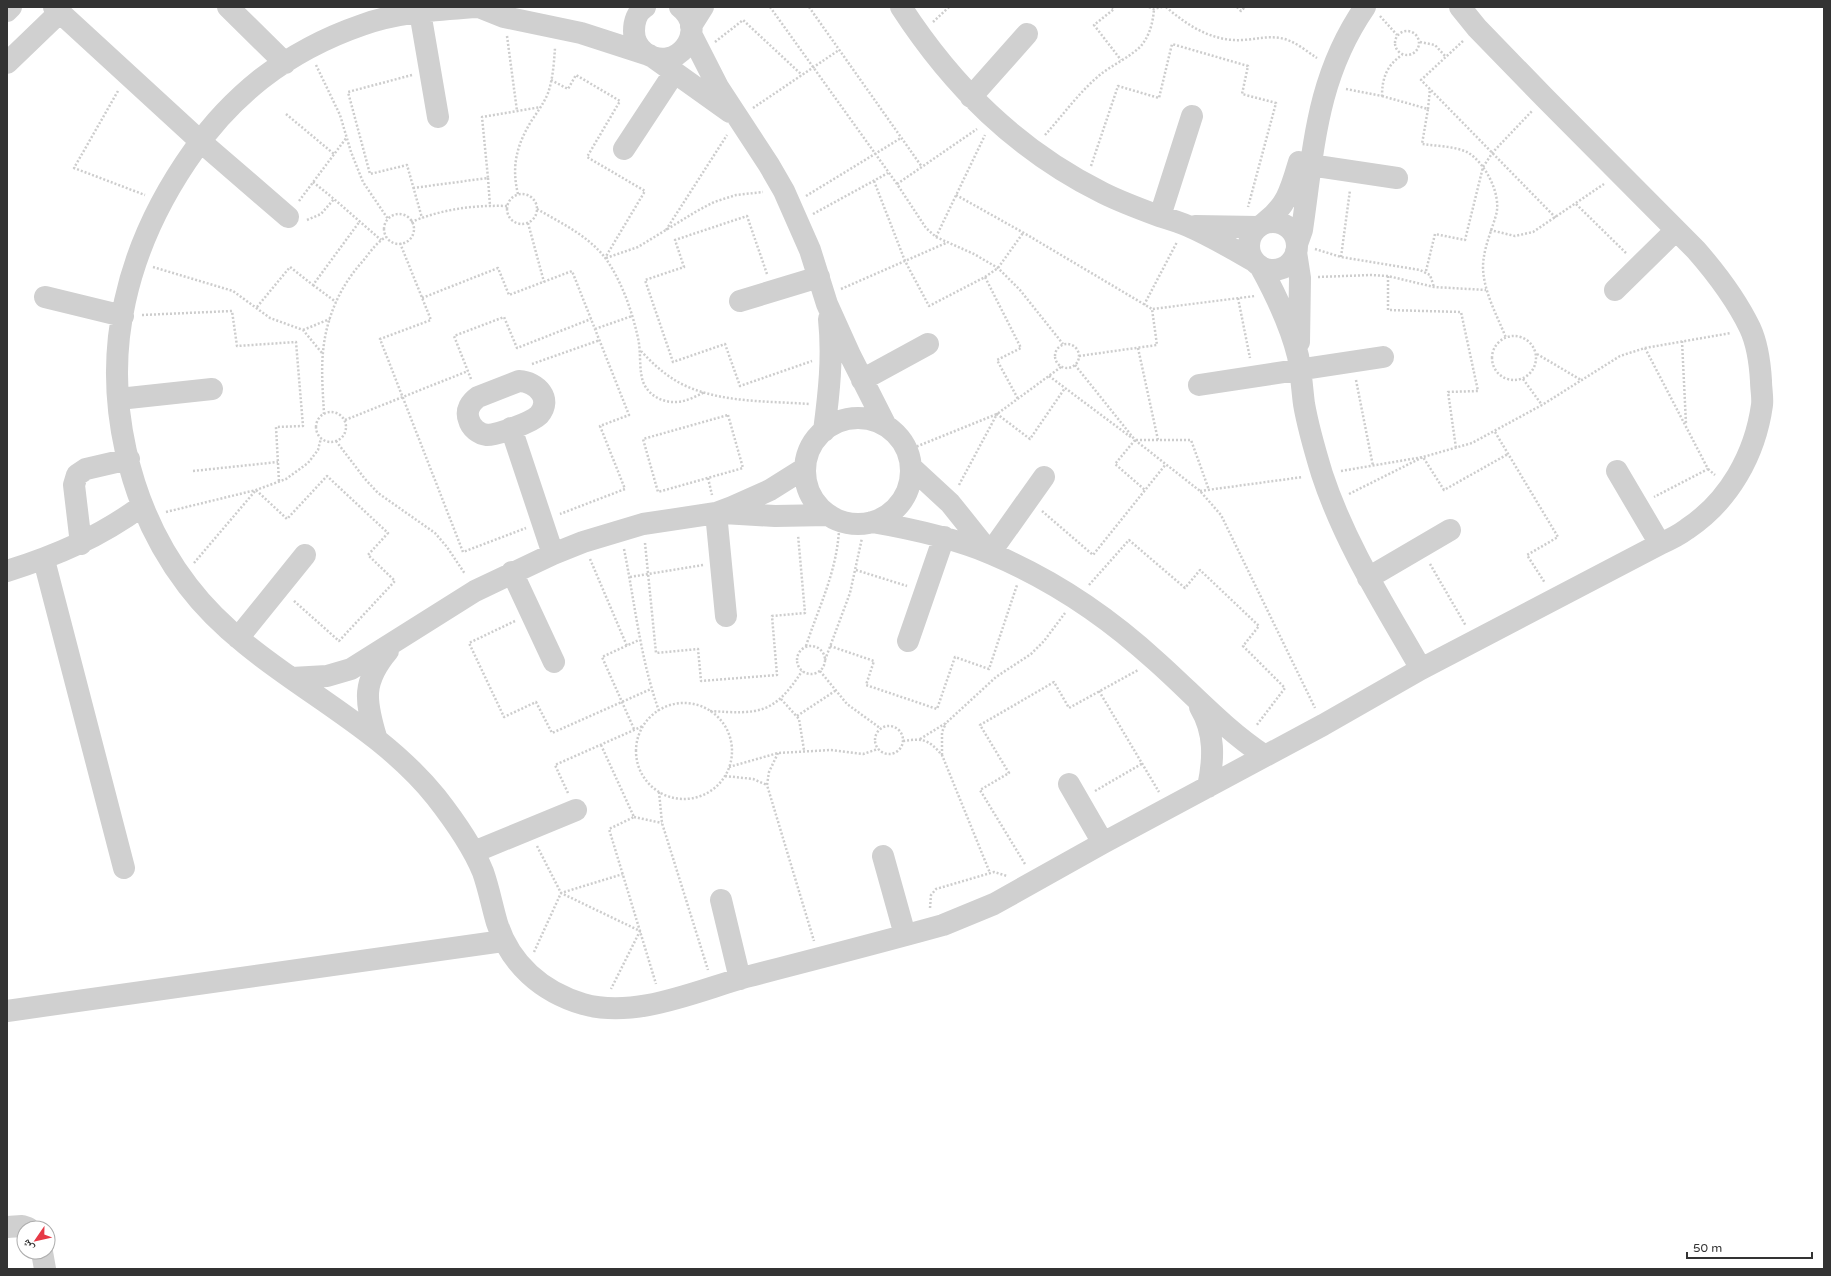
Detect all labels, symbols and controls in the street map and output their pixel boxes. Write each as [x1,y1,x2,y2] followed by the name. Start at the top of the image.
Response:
[16,1220,56,1260] north arrow
[1687,1234,1812,1260] scale bar
[19,1236,38,1254] text: ش
[1693,1241,1722,1255] text: 50 m

